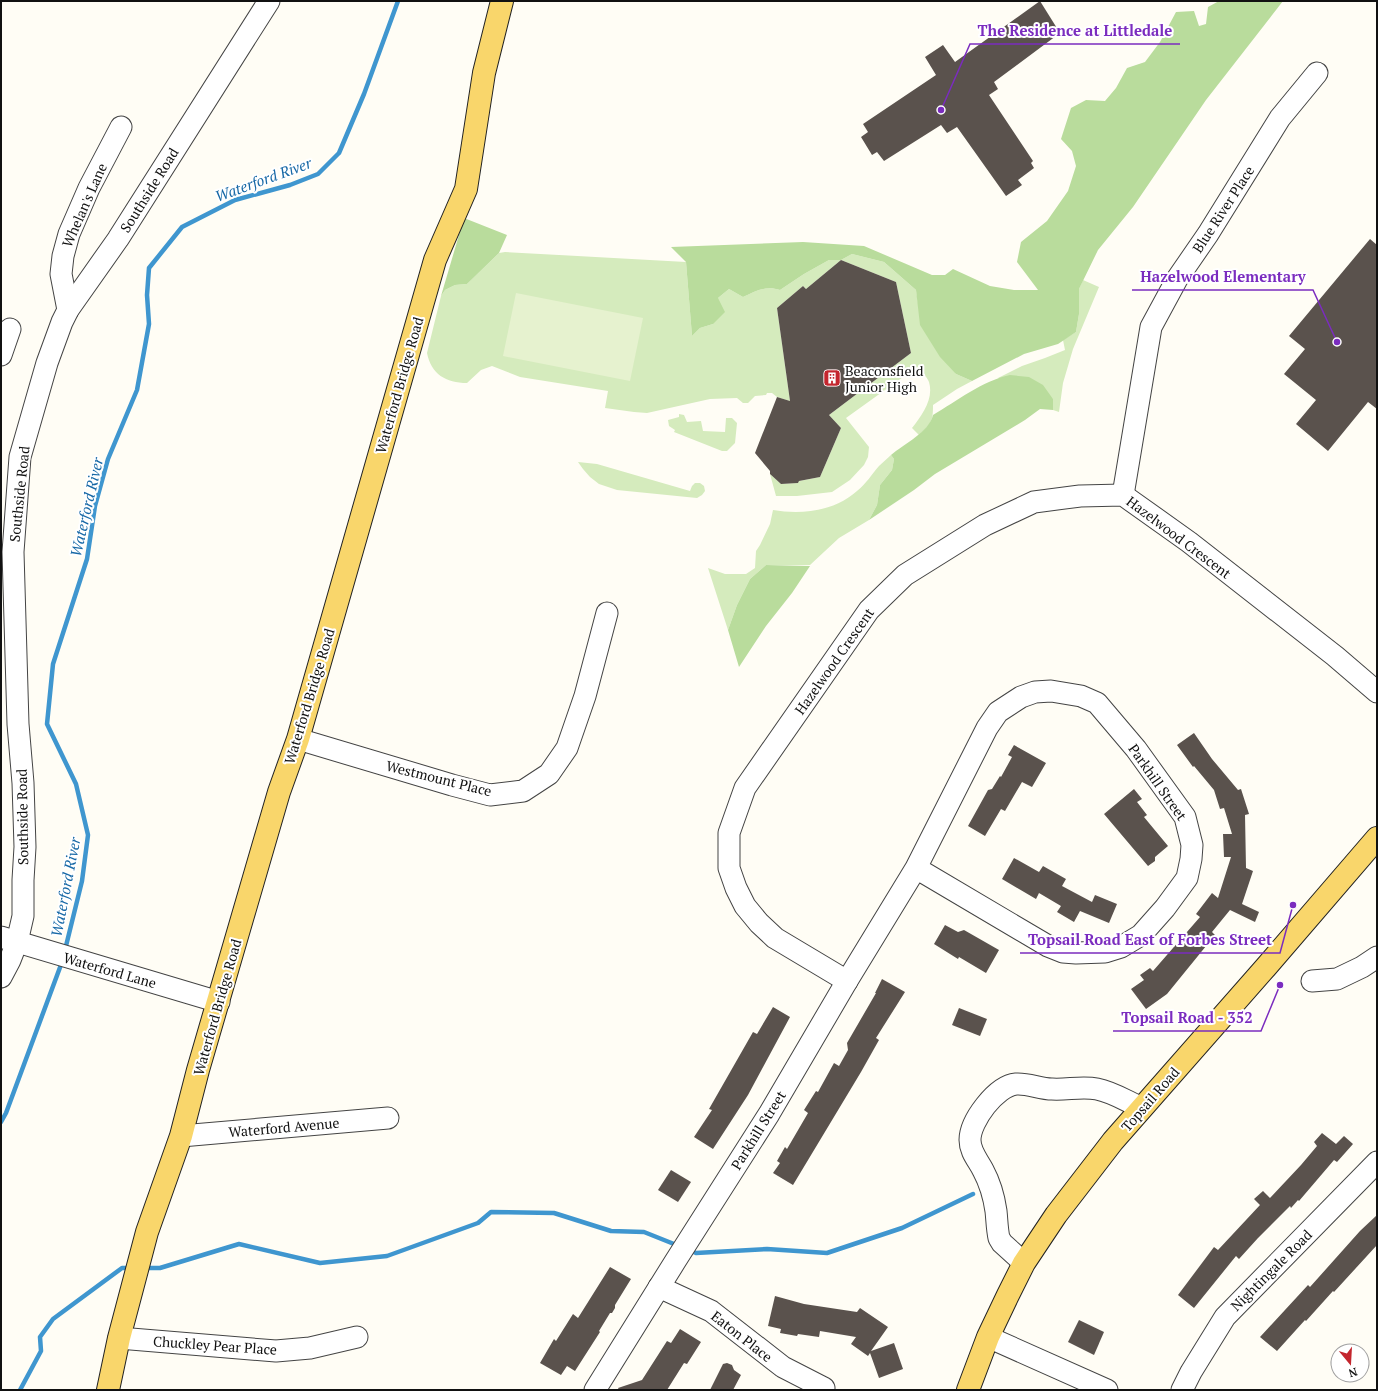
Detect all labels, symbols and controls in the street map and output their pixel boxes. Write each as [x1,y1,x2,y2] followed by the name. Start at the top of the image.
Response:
[970,17,1180,44] callout: The Residence at Littledale
[978,20,1172,40] text: The Residence at Littledale
[115,144,183,236] street label: Southside Road
[212,152,315,206] water label: Waterford River
[57,160,111,250] street label: Whelan's Lane
[1188,162,1258,256] street label: Blue River Place
[1132,263,1313,290] callout: Hazelwood Elementary
[1140,266,1307,286] text: Hazelwood Elementary
[370,315,428,455] street label: Waterford Bridge Road
[845,361,924,396] place label: Beaconsfield Junior High
[822,368,842,388] building icon: Beaconsfield Junior High
[5,445,34,543] street label: Southside Road
[65,454,107,559] water label: Waterford River
[1123,491,1236,583] street label: Hazelwood Crescent
[790,603,878,718] street label: Hazelwood Crescent
[279,626,339,766] street label: Waterford Bridge Road
[1125,740,1192,825] street label: Parkhill Street
[384,756,494,800] street label: Westmount Place
[12,768,32,865] street label: Southside Road
[46,834,85,939] water label: Waterford River
[1020,926,1280,953] callout: Topsail Road East of Forbes Street
[1028,929,1272,949] text: Topsail Road East of Forbes Street
[188,937,246,1077] street label: Waterford Bridge Road
[61,948,159,992] street label: Waterford Lane
[1113,1004,1261,1031] callout: Topsail Road - 352
[1121,1007,1253,1027] text: Topsail Road - 352
[1117,1063,1183,1135] street label: Topsail Road
[726,1086,790,1173] street label: Parkhill Street
[228,1113,340,1141] street label: Waterford Avenue
[1226,1225,1316,1315] street label: Nightingale Road
[707,1306,777,1366] street label: Eaton Place
[152,1331,278,1359] street label: Chuckley Pear Place
[1330,1343,1370,1383] north arrow
[1346,1365,1359,1381] text: N

